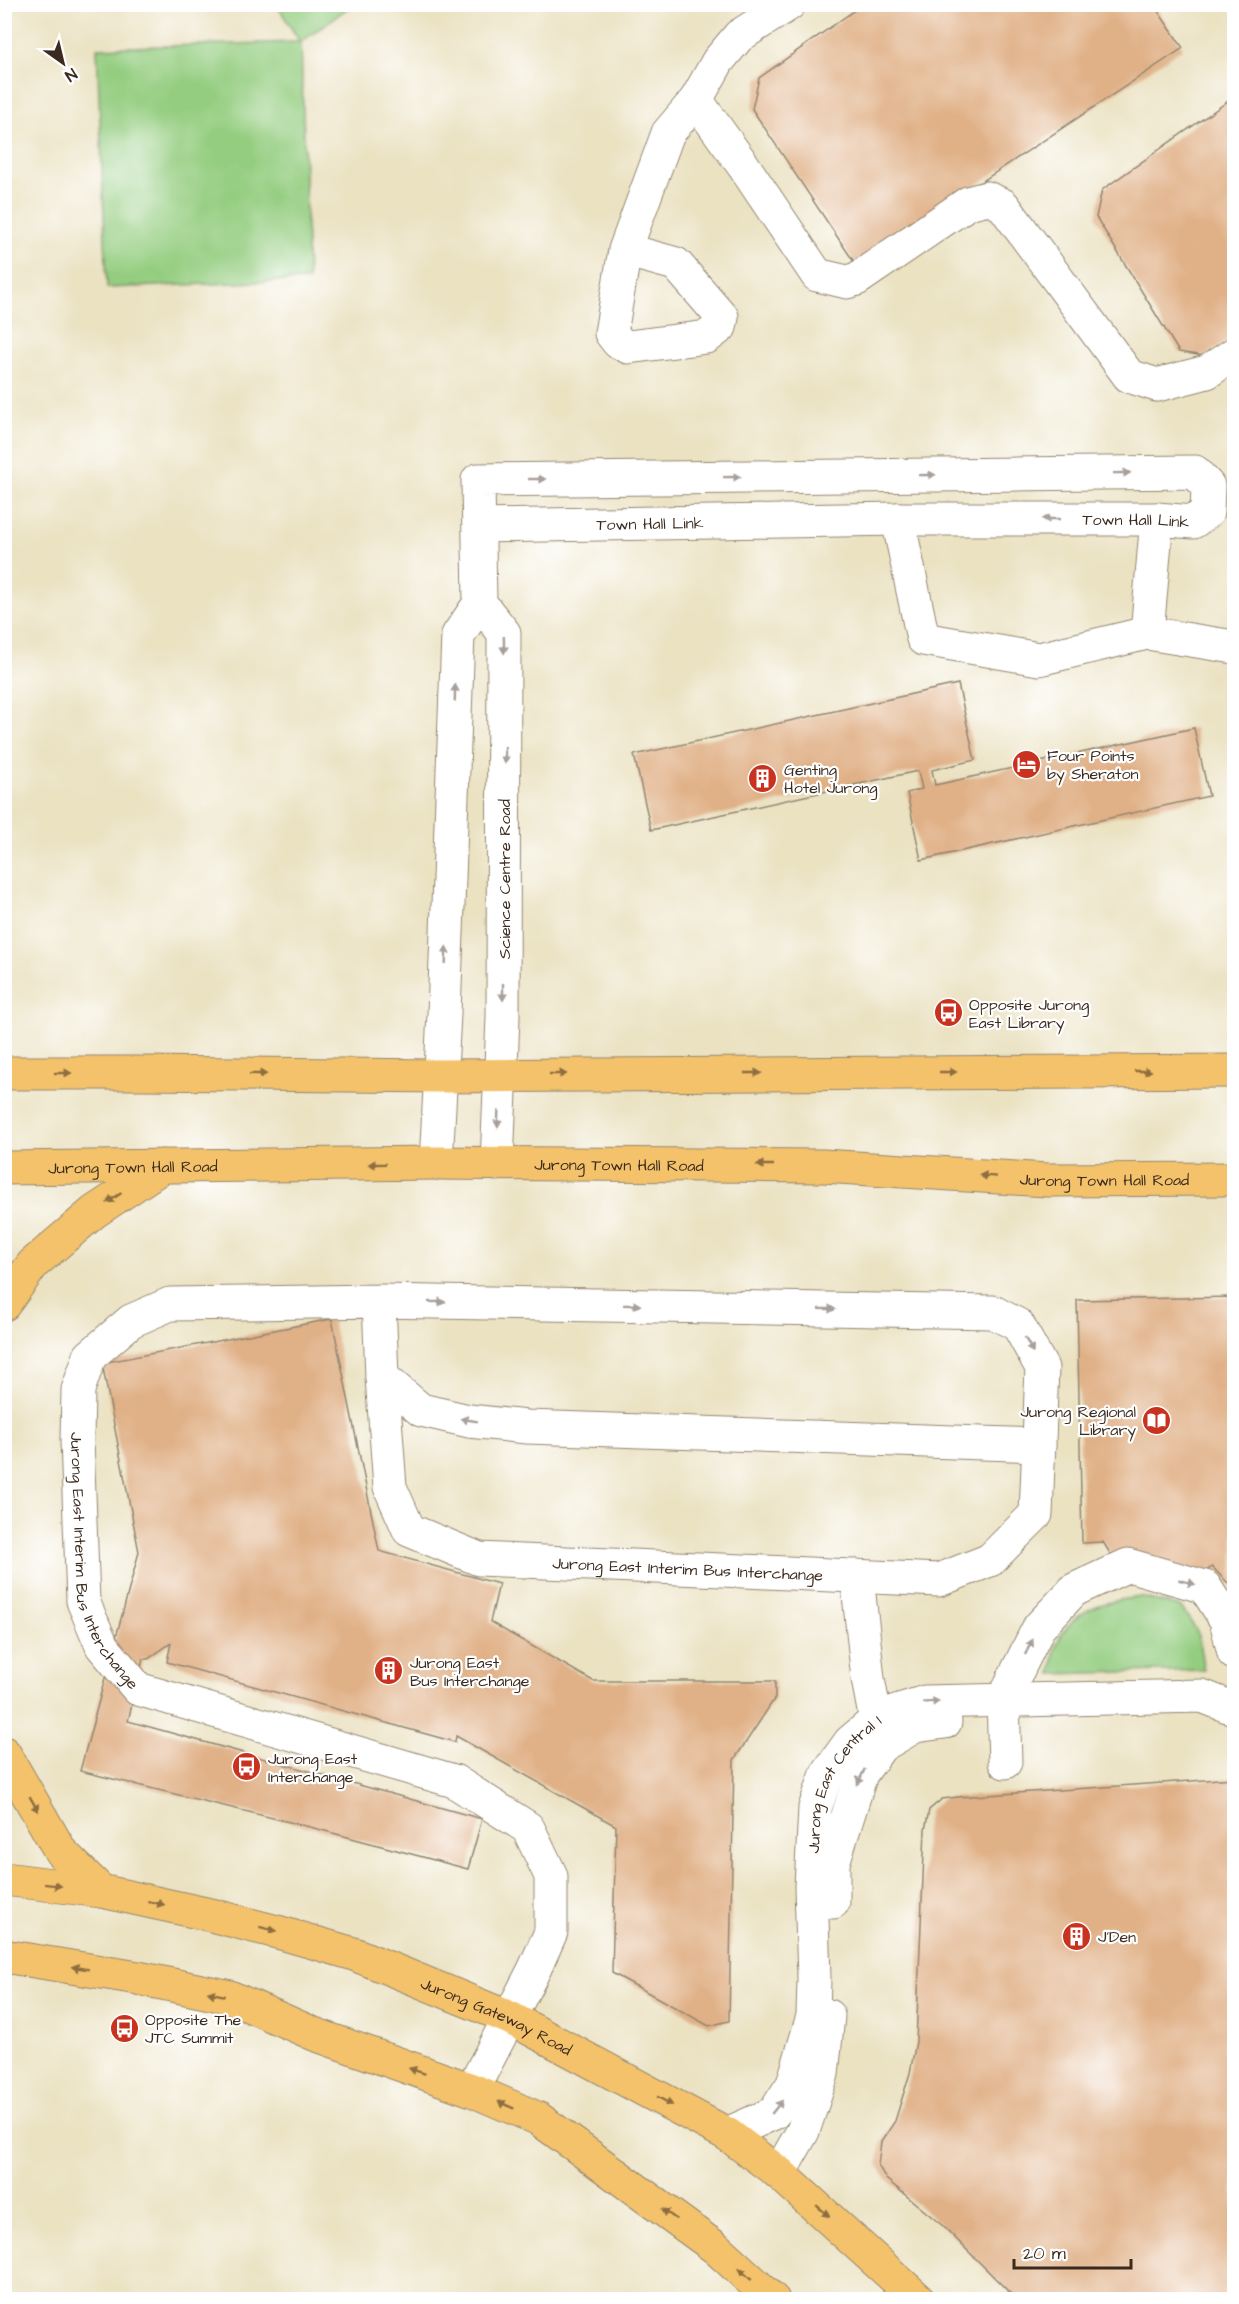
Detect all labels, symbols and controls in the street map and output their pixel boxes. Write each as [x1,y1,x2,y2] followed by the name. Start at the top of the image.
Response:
[33,33,93,93] north arrow
[61,63,81,87] text: N
[1112,468,1131,478] one-way arrow
[917,470,936,480] one-way arrow
[722,472,741,482] one-way arrow
[527,474,546,484] one-way arrow
[1082,509,1190,534] street label: Town Hall Link
[596,512,704,536] street label: Town Hall Link
[1041,514,1060,524] one-way arrow
[499,636,509,655] one-way arrow
[451,684,460,703] one-way arrow
[500,745,510,764] one-way arrow
[1047,745,1138,786] place label: Four Points by Sheraton
[1010,748,1042,780] hotel icon: Four Points by Sheraton
[784,759,877,800] place label: Genting Hotel Jurong
[747,762,779,794] building icon: Genting Hotel Jurong
[494,799,516,959] street label: Science Centre Road
[441,946,450,965] one-way arrow
[498,982,508,1001] one-way arrow
[969,994,1089,1035] place label: Opposite Jurong East Library
[932,997,964,1029] bus stop icon: Opposite Jurong East Library
[1134,1066,1153,1076] one-way arrow
[939,1067,958,1077] one-way arrow
[53,1068,72,1078] one-way arrow
[248,1069,267,1079] one-way arrow
[744,1069,763,1078] one-way arrow
[549,1070,568,1079] one-way arrow
[494,1110,503,1129] one-way arrow
[534,1154,704,1177] street label: Jurong Town Hall Road
[48,1156,218,1180] street label: Jurong Town Hall Road
[368,1159,387,1169] one-way arrow
[755,1160,774,1170] one-way arrow
[1019,1168,1189,1193] street label: Jurong Town Hall Road
[979,1171,998,1181] one-way arrow
[107,1192,123,1204] one-way arrow
[428,1297,447,1306] one-way arrow
[623,1301,642,1310] one-way arrow
[818,1304,837,1314] one-way arrow
[1023,1336,1033,1353] one-way arrow
[1021,1401,1136,1442] place label: Jurong Regional Library
[1141,1404,1173,1436] library icon: Jurong Regional Library
[459,1415,478,1424] one-way arrow
[65,1432,144,1694] street label: Jurong East Interim Bus Interchange
[552,1552,824,1587] street label: Jurong East Interim Bus Interchange
[1178,1578,1196,1587] one-way arrow
[1024,1639,1034,1656] one-way arrow
[410,1652,530,1693] place label: Jurong East Bus Interchange
[373,1655,405,1687] building icon: Jurong East Bus Interchange
[922,1698,941,1707] one-way arrow
[803,1710,886,1854] street label: Jurong East Central 1
[268,1748,358,1789] place label: Jurong East Interchange
[231,1751,263,1783] bus stop icon: Jurong East Interchange
[857,1768,867,1786] one-way arrow
[28,1796,39,1812] one-way arrow
[43,1880,62,1890] one-way arrow
[147,1899,166,1908] one-way arrow
[1061,1920,1093,1952] building icon: J'Den
[259,1925,277,1935] one-way arrow
[1098,1926,1136,1948] place label: J'Den
[70,1964,89,1973] one-way arrow
[417,1973,576,2061] street label: Jurong Gateway Road
[206,1989,225,1998] one-way arrow
[145,2009,241,2049] place label: Opposite The JTC Summit
[108,2012,140,2044] bus stop icon: Opposite The JTC Summit
[408,2065,426,2075] one-way arrow
[657,2096,674,2106] one-way arrow
[770,2099,783,2114] one-way arrow
[497,2100,514,2109] one-way arrow
[815,2204,830,2217] one-way arrow
[661,2208,677,2220] one-way arrow
[1014,2232,1131,2270] scale bar
[1023,2241,1066,2266] text: 20 m
[737,2267,752,2281] one-way arrow

